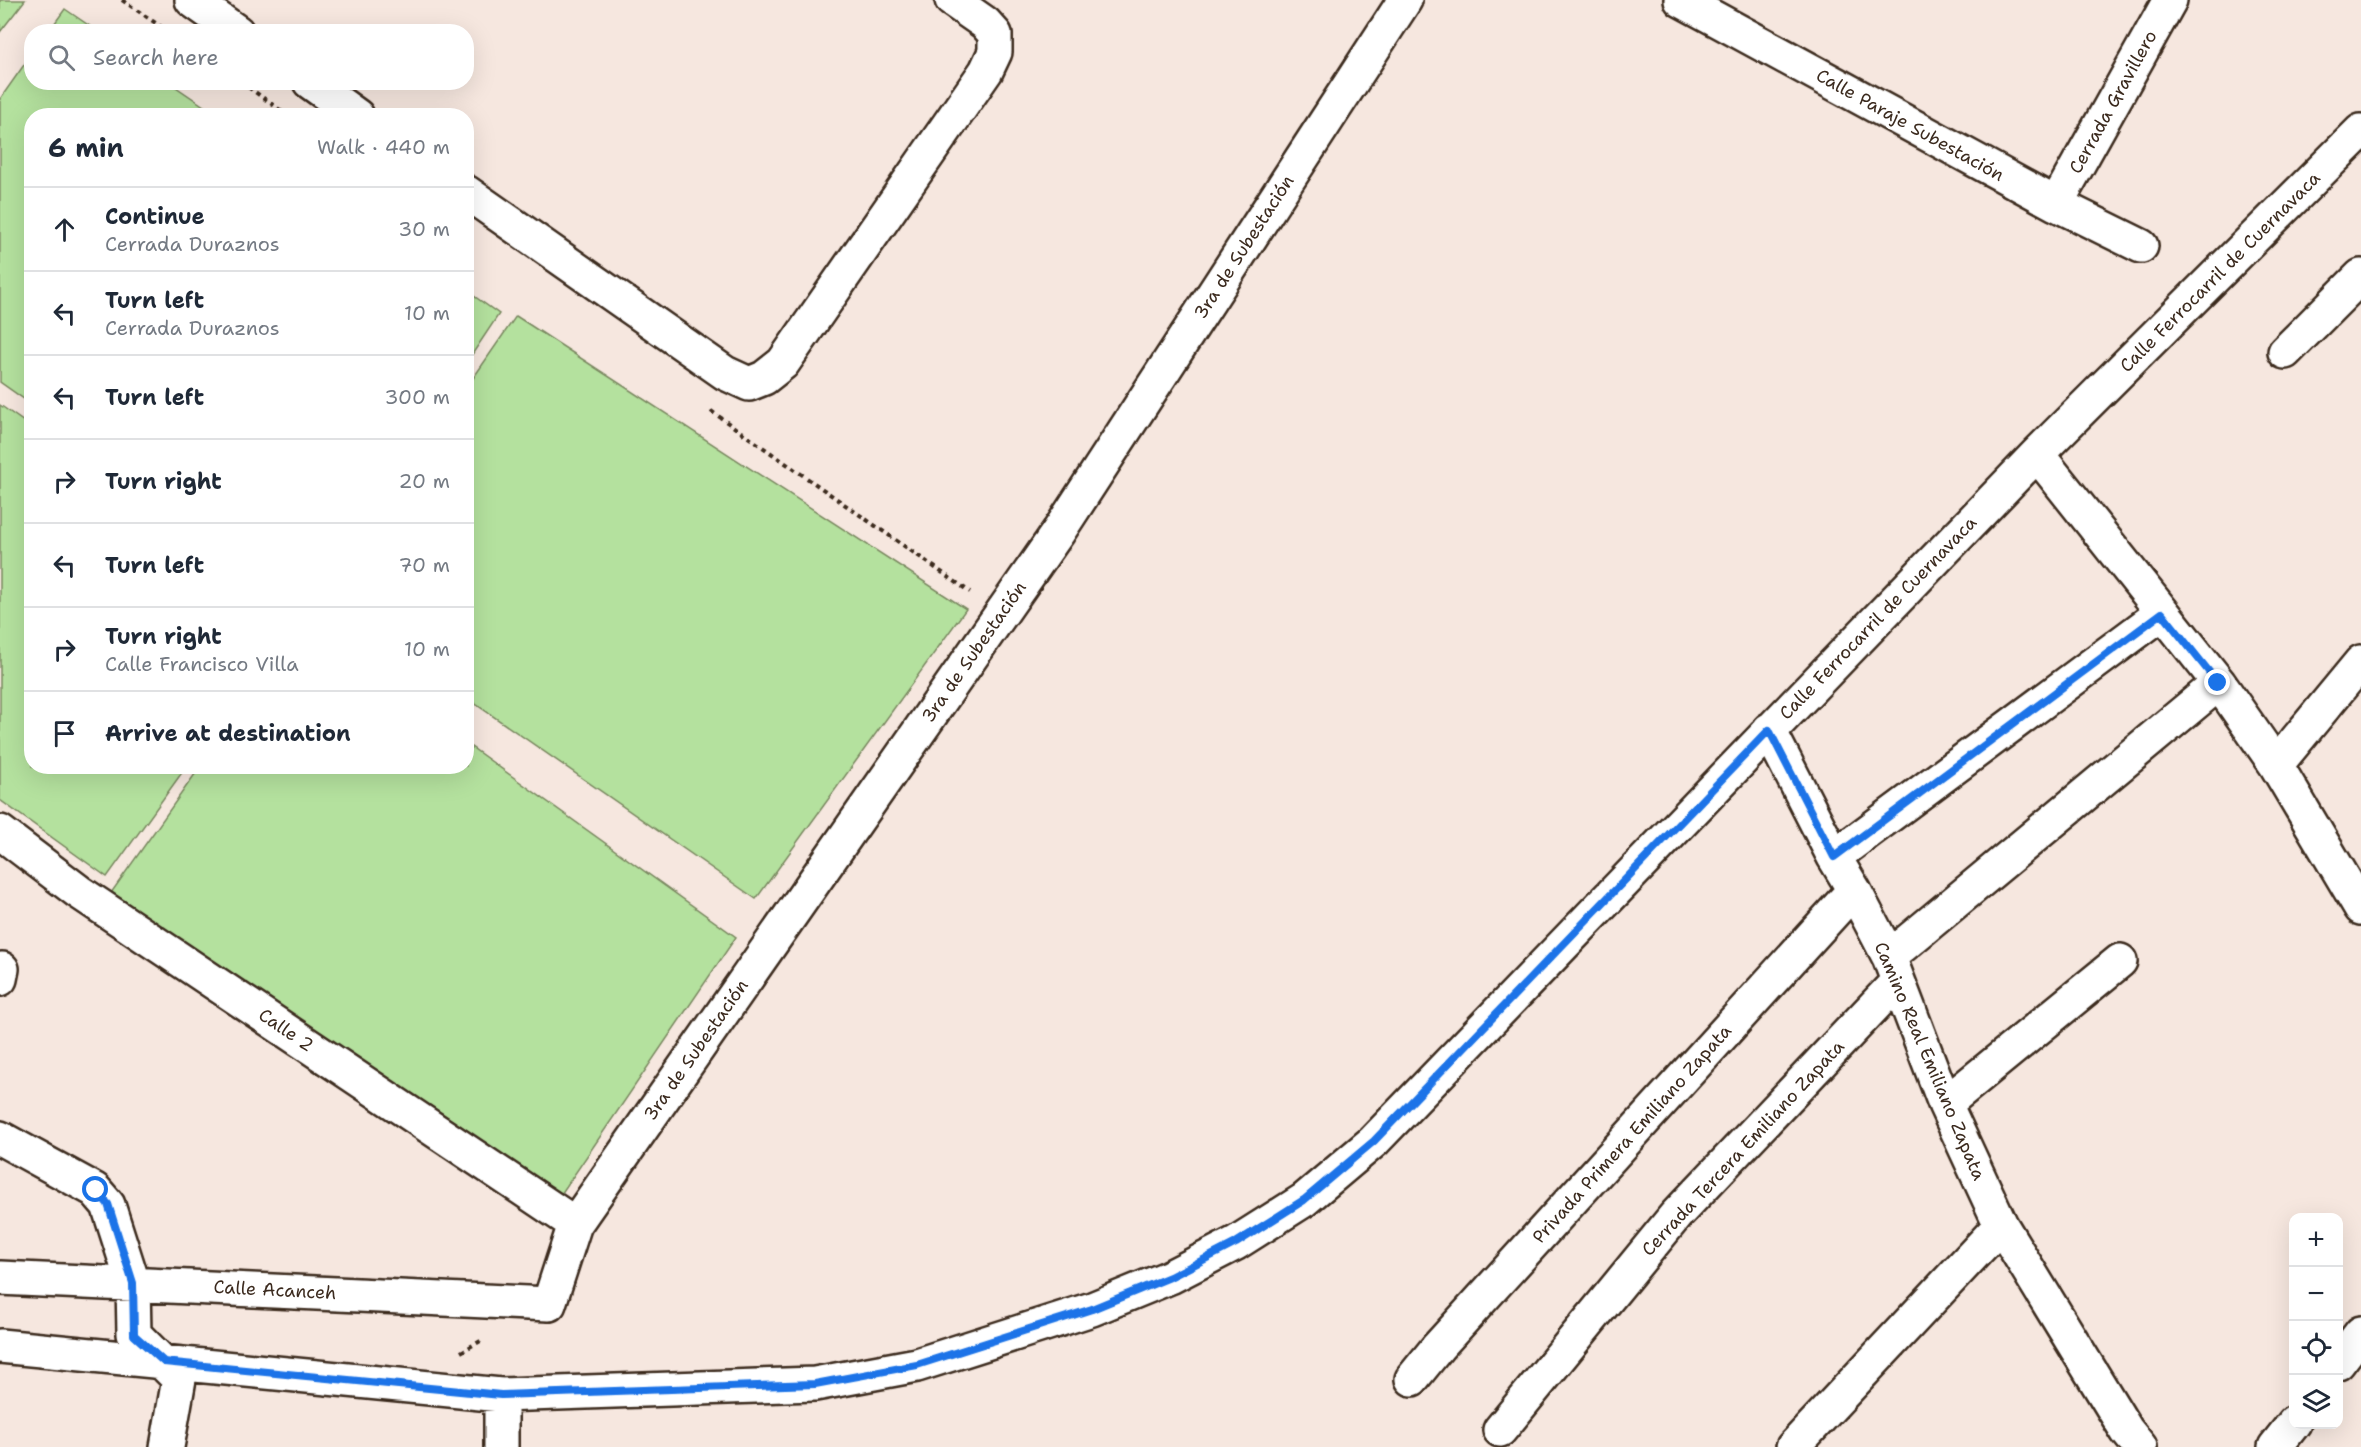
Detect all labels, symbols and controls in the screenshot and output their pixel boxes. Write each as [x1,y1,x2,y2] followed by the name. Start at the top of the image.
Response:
[24,24,474,90] search box
[2064,26,2162,178] street label: Cerrada Gravillero
[45,41,78,74] icon: search
[93,43,219,72] text: Search here
[1812,63,2008,187] street label: Calle Paraje Subestación
[48,130,124,165] text: 6 min
[317,134,450,160] text: Walk · 440 m
[2114,166,2326,378] street label: Calle Ferrocarril de Cuernavaca
[1188,170,1300,324] street label: 3ra de Subestación
[105,202,205,231] text: Continue
[48,213,81,246] icon: ahead
[398,216,450,242] text: 30 m
[105,231,280,257] text: Cerrada Duraznos
[105,286,204,315] text: Turn left
[48,297,81,330] icon: left
[404,300,450,326] text: 10 m
[105,315,280,341] text: Cerrada Duraznos
[48,381,81,414] icon: left
[105,383,204,412] text: Turn left
[384,384,450,410] text: 300 m
[48,465,81,498] icon: right
[105,467,222,496] text: Turn right
[399,468,450,494] text: 20 m
[1774,511,1982,725] street label: Calle Ferrocarril de Cuernavaca
[48,549,81,582] icon: left
[105,551,204,580] text: Turn left
[398,552,450,578] text: 70 m
[916,577,1032,727] street label: 3ra de Subestación
[105,622,222,651] text: Turn right
[48,633,81,666] icon: right
[404,636,450,662] text: 10 m
[105,651,299,677] text: Calle Francisco Villa
[2204,669,2230,695] route end
[48,717,81,750] icon: arrive
[105,719,351,748] text: Arrive at destination
[1869,938,1991,1184] street label: Camino Real Emiliano Zapata
[638,975,754,1125] street label: 3ra de Subestación
[254,1003,318,1057] street label: Calle 2
[1527,1019,1737,1249] street label: Privada Primera Emiliano Zapata
[1636,1035,1850,1261] street label: Cerrada Tercera Emiliano Zapata
[82,1176,108,1202] route start
[2289,1213,2343,1429] map controls
[2289,1213,2343,1267] button: +
[2289,1267,2343,1321] button: −
[213,1275,337,1305] street label: Calle Acanceh
[2289,1321,2343,1375] button: locate
[2289,1375,2343,1429] button: layers

